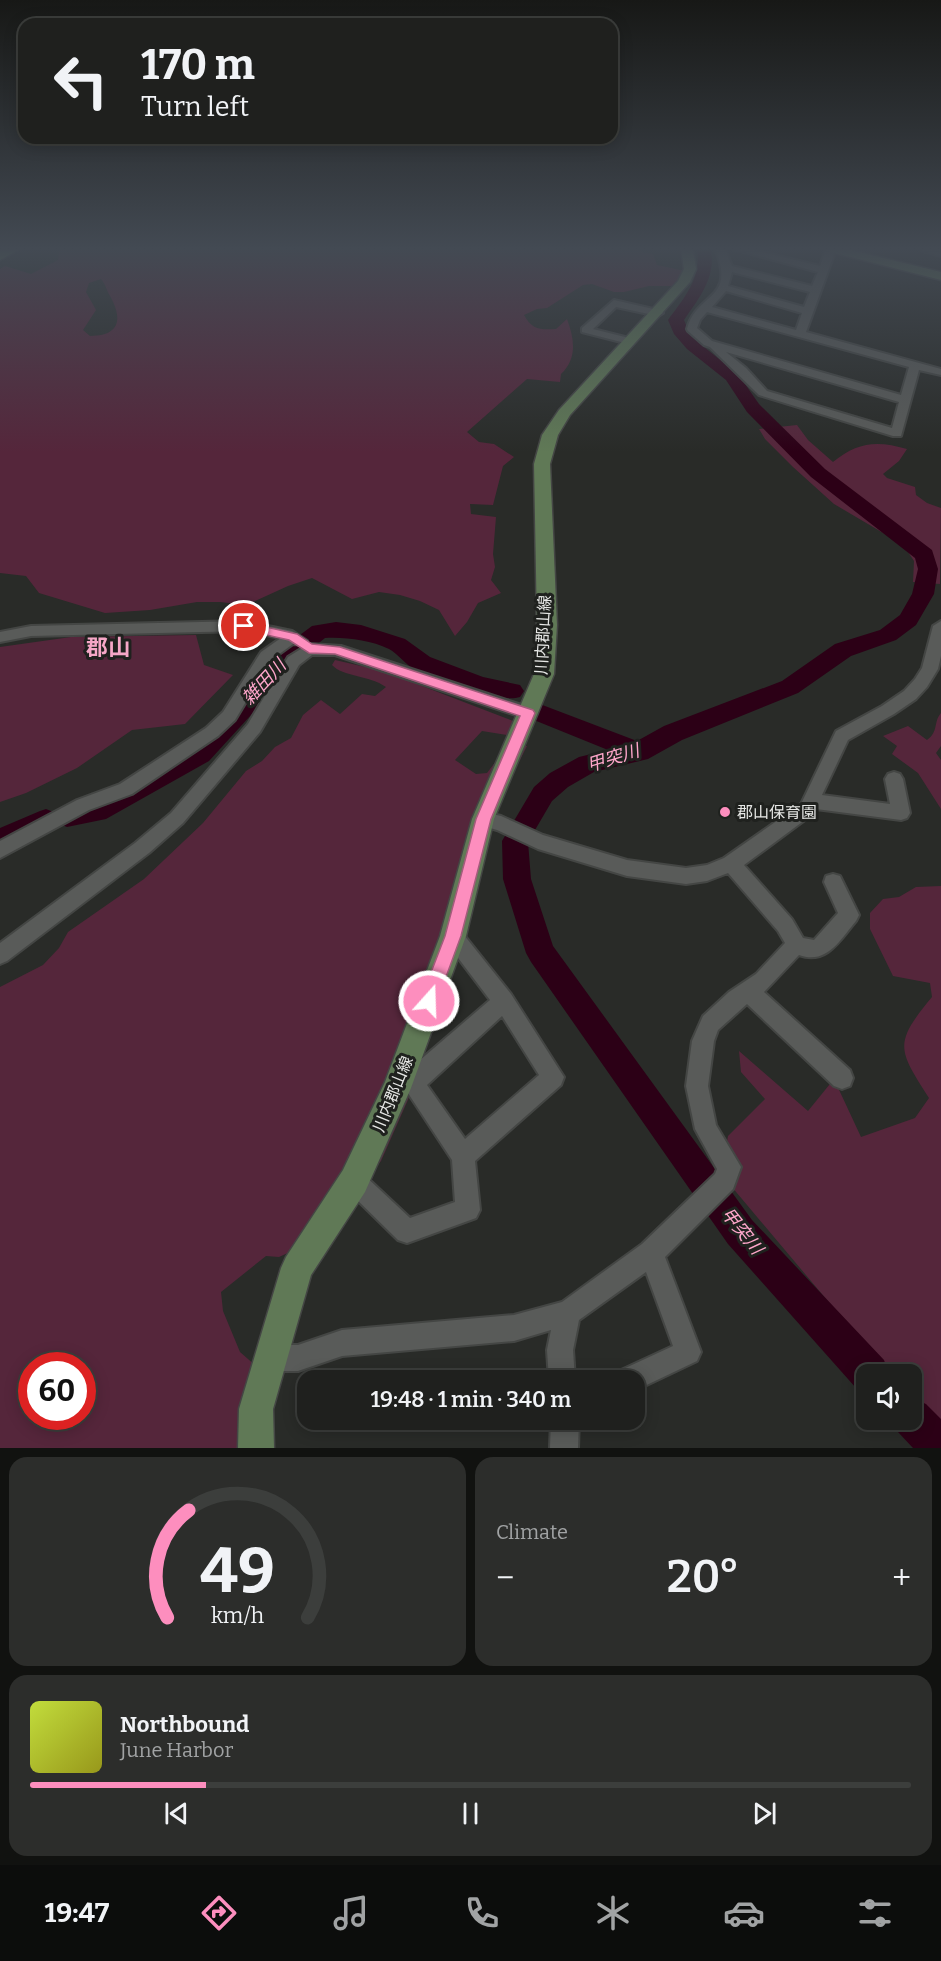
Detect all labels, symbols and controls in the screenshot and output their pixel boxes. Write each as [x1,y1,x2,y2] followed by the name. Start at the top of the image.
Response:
[141,40,255,90] text: 170 m
[42,42,120,120] icon: left
[141,91,249,123] text: Turn left
[531,595,555,675] street label: 川内郡山線
[218,600,269,651] pin
[227,609,260,642] icon: arrive
[86,634,130,661] district label: 郡山
[238,653,292,709] water label: 雑田川
[584,739,644,776] water label: 甲突川
[737,803,817,822] place label: 郡山保育園
[718,805,732,819] marker: 郡山保育園
[397,969,461,1033] position arrow
[369,1053,417,1135] street label: 川内郡山線
[716,1203,769,1260] water label: 甲突川
[18,1352,96,1430] speed limit sign: 60
[856,1364,922,1430] map controls
[856,1364,922,1430] button: sound
[371,1386,571,1413] text: 19:48 · 1 min · 340 m
[496,1520,568,1544] text: Climate
[200,1534,275,1609] text: 49
[667,1550,740,1604] text: 20°
[496,1558,514,1598] text: −
[892,1558,911,1598] text: +
[211,1604,264,1630] text: km/h
[120,1711,249,1738] text: Northbound
[120,1738,233,1762] text: June Harbor
[160,1797,193,1830] icon: previous
[454,1797,487,1830] icon: pause
[748,1797,781,1830] icon: next
[198,1892,240,1934] icon: directions
[330,1892,372,1934] icon: music
[461,1892,503,1934] icon: phone
[592,1892,634,1934] icon: climate
[723,1892,765,1934] icon: car
[854,1892,896,1934] icon: filters
[45,1897,109,1929] text: 19:47

